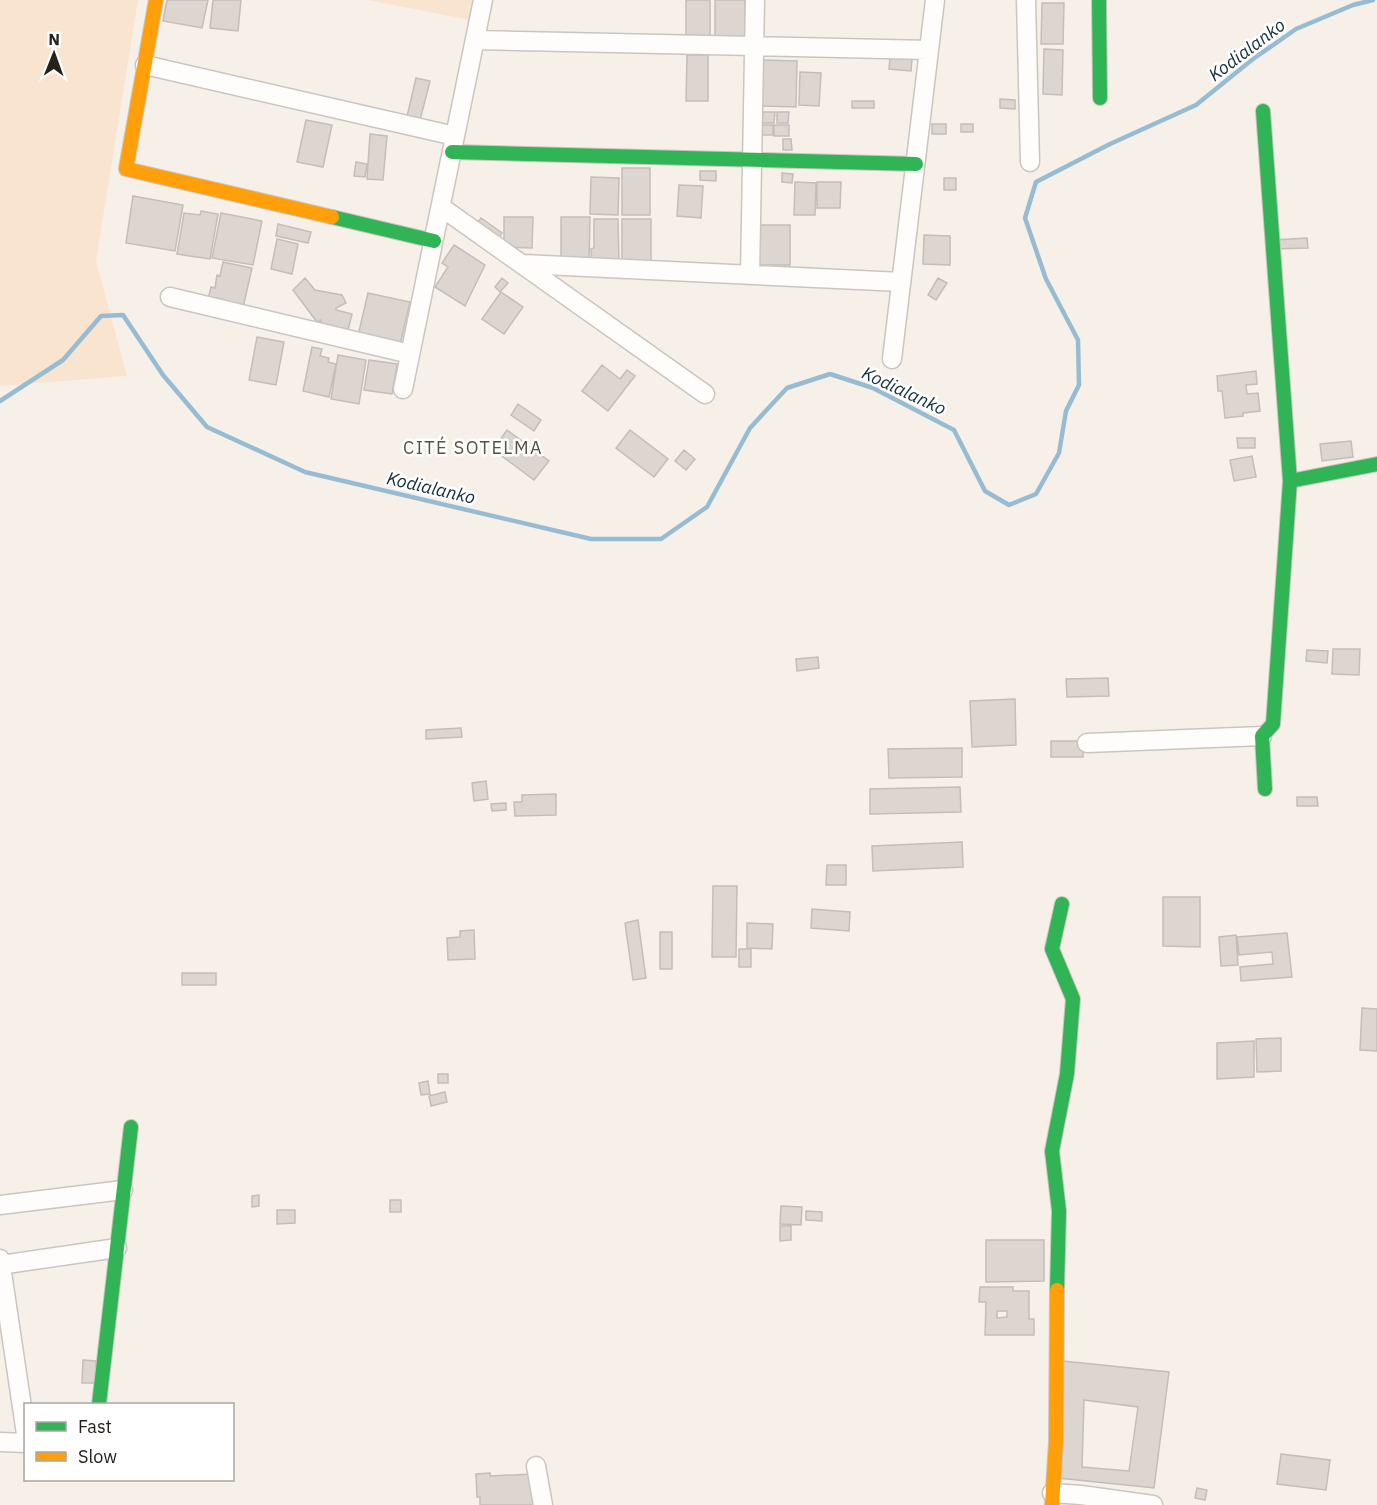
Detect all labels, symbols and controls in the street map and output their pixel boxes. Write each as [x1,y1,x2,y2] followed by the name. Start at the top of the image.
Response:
[1204,13,1290,86] water label: Kodialanko
[24,24,84,84] north arrow
[48,29,60,49] text: N
[858,361,950,420] water label: Kodialanko
[403,436,543,459] district label: CITÉ SOTELMA
[385,466,478,509] water label: Kodialanko
[24,1403,234,1481] legend
[78,1415,112,1438] text: Fast
[78,1445,117,1468] text: Slow

